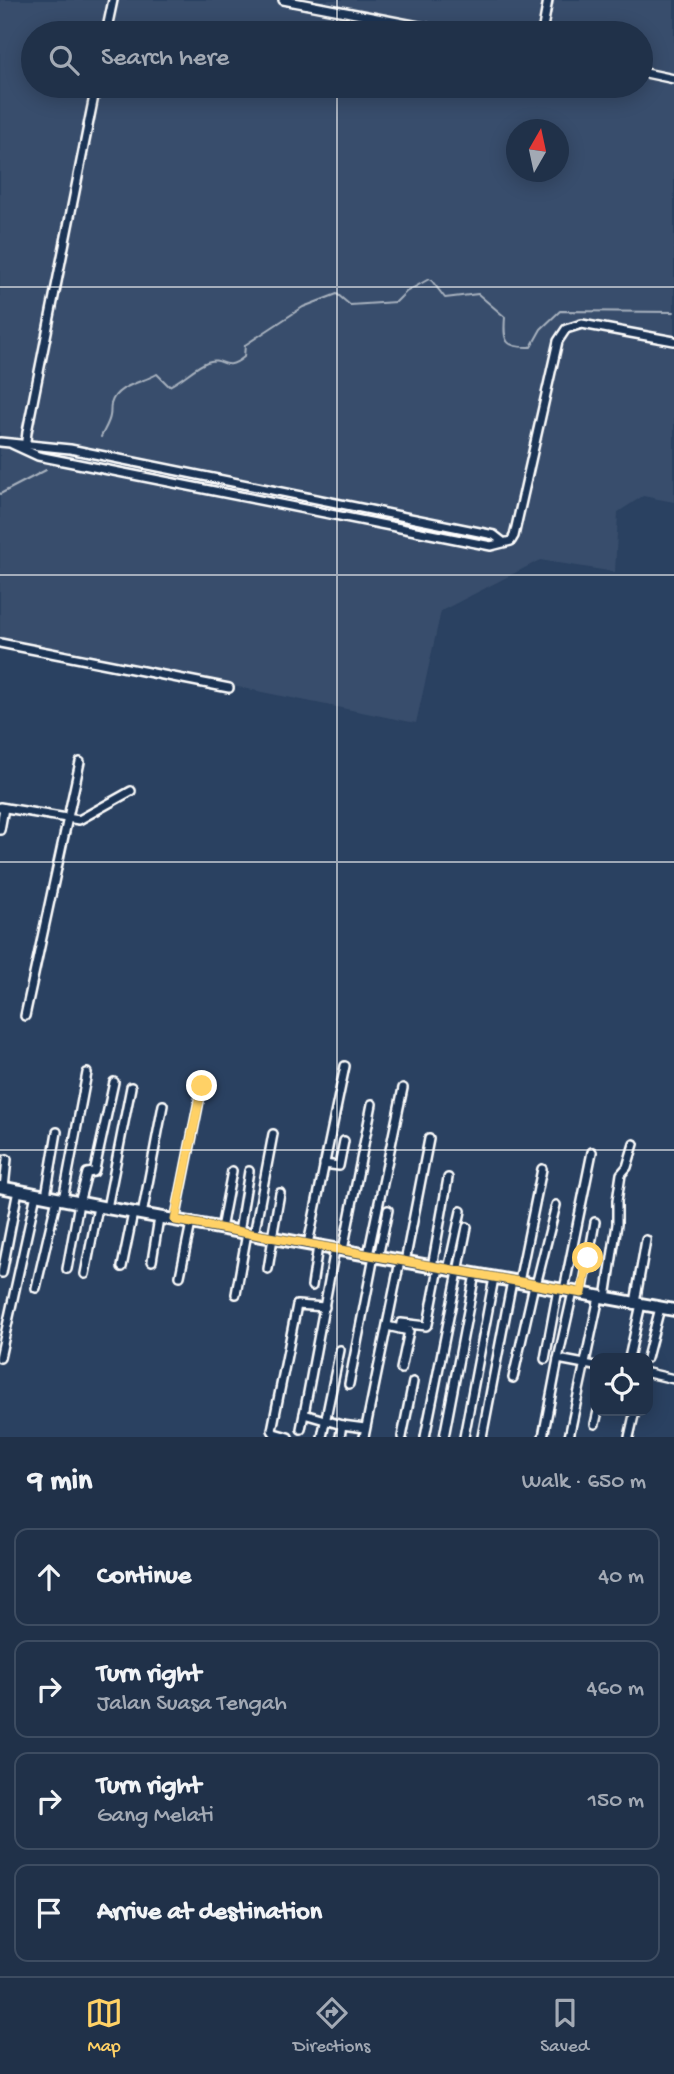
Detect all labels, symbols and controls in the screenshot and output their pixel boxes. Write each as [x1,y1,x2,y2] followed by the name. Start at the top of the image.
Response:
[21,21,653,98] search box
[45,41,83,79] icon: search
[101,44,229,75] text: Search here
[506,119,569,182] north arrow
[186,1070,217,1101] route end
[572,1242,603,1273] route start
[590,1353,653,1416] map controls
[590,1353,653,1416] button: locate
[28,1465,92,1500] text: 9 min
[522,1469,646,1496] text: Walk · 650 m
[30,1558,68,1596] icon: ahead
[97,1562,191,1593] text: Continue
[598,1564,644,1591] text: 40 m
[97,1660,201,1691] text: Turn right
[30,1670,68,1708] icon: right
[587,1676,644,1703] text: 460 m
[97,1691,287,1718] text: Jalan Suasa Tengah
[97,1772,201,1803] text: Turn right
[30,1782,68,1820] icon: right
[588,1788,644,1815] text: 150 m
[97,1803,214,1830] text: Gang Melati
[30,1894,68,1932] icon: arrive
[97,1898,322,1929] text: Arrive at destination
[85,1994,123,2059] tab: Map
[293,1994,370,2059] tab: Directions
[540,1994,589,2059] tab: Saved

